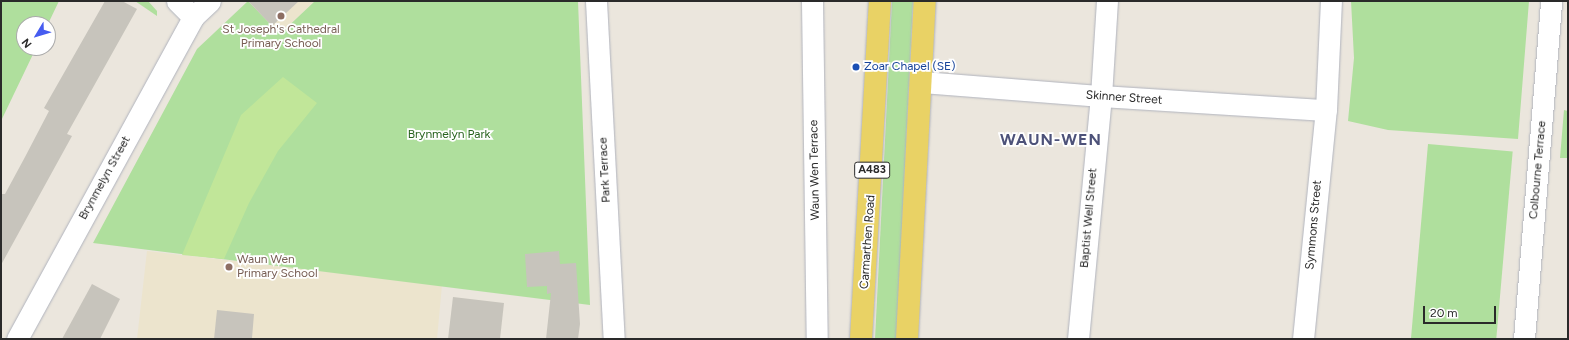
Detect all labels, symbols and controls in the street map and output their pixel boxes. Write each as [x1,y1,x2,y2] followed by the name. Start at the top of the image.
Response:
[276,11,286,21] marker: St Joseph's Cathedral Primary School
[16,16,56,56] north arrow
[222,23,340,51] place label: St Joseph's Cathedral Primary School
[19,36,35,50] text: N
[864,60,955,74] place label: Zoar Chapel (SE)
[851,62,861,72] marker: Zoar Chapel (SE)
[1085,88,1163,108] street label: Skinner Street
[807,120,823,220] street label: Waun Wen Terrace
[1527,120,1549,220] street label: Colbourne Terrace
[408,128,490,142] park label: Brynmelyn Park
[1000,130,1102,150] district label: WAUN-WEN
[76,134,134,222] street label: Brynmelyn Street
[596,137,614,203] street label: Park Terrace
[854,161,890,179] road number: A483
[1077,167,1101,269] street label: Baptist Well Street
[1303,180,1325,270] street label: Symmons Street
[858,194,878,290] street label: Carmarthen Road
[237,253,318,281] place label: Waun Wen Primary School
[224,262,234,272] marker: Waun Wen Primary School
[1425,298,1498,324] scale bar
[1430,306,1458,320] text: 20 m

